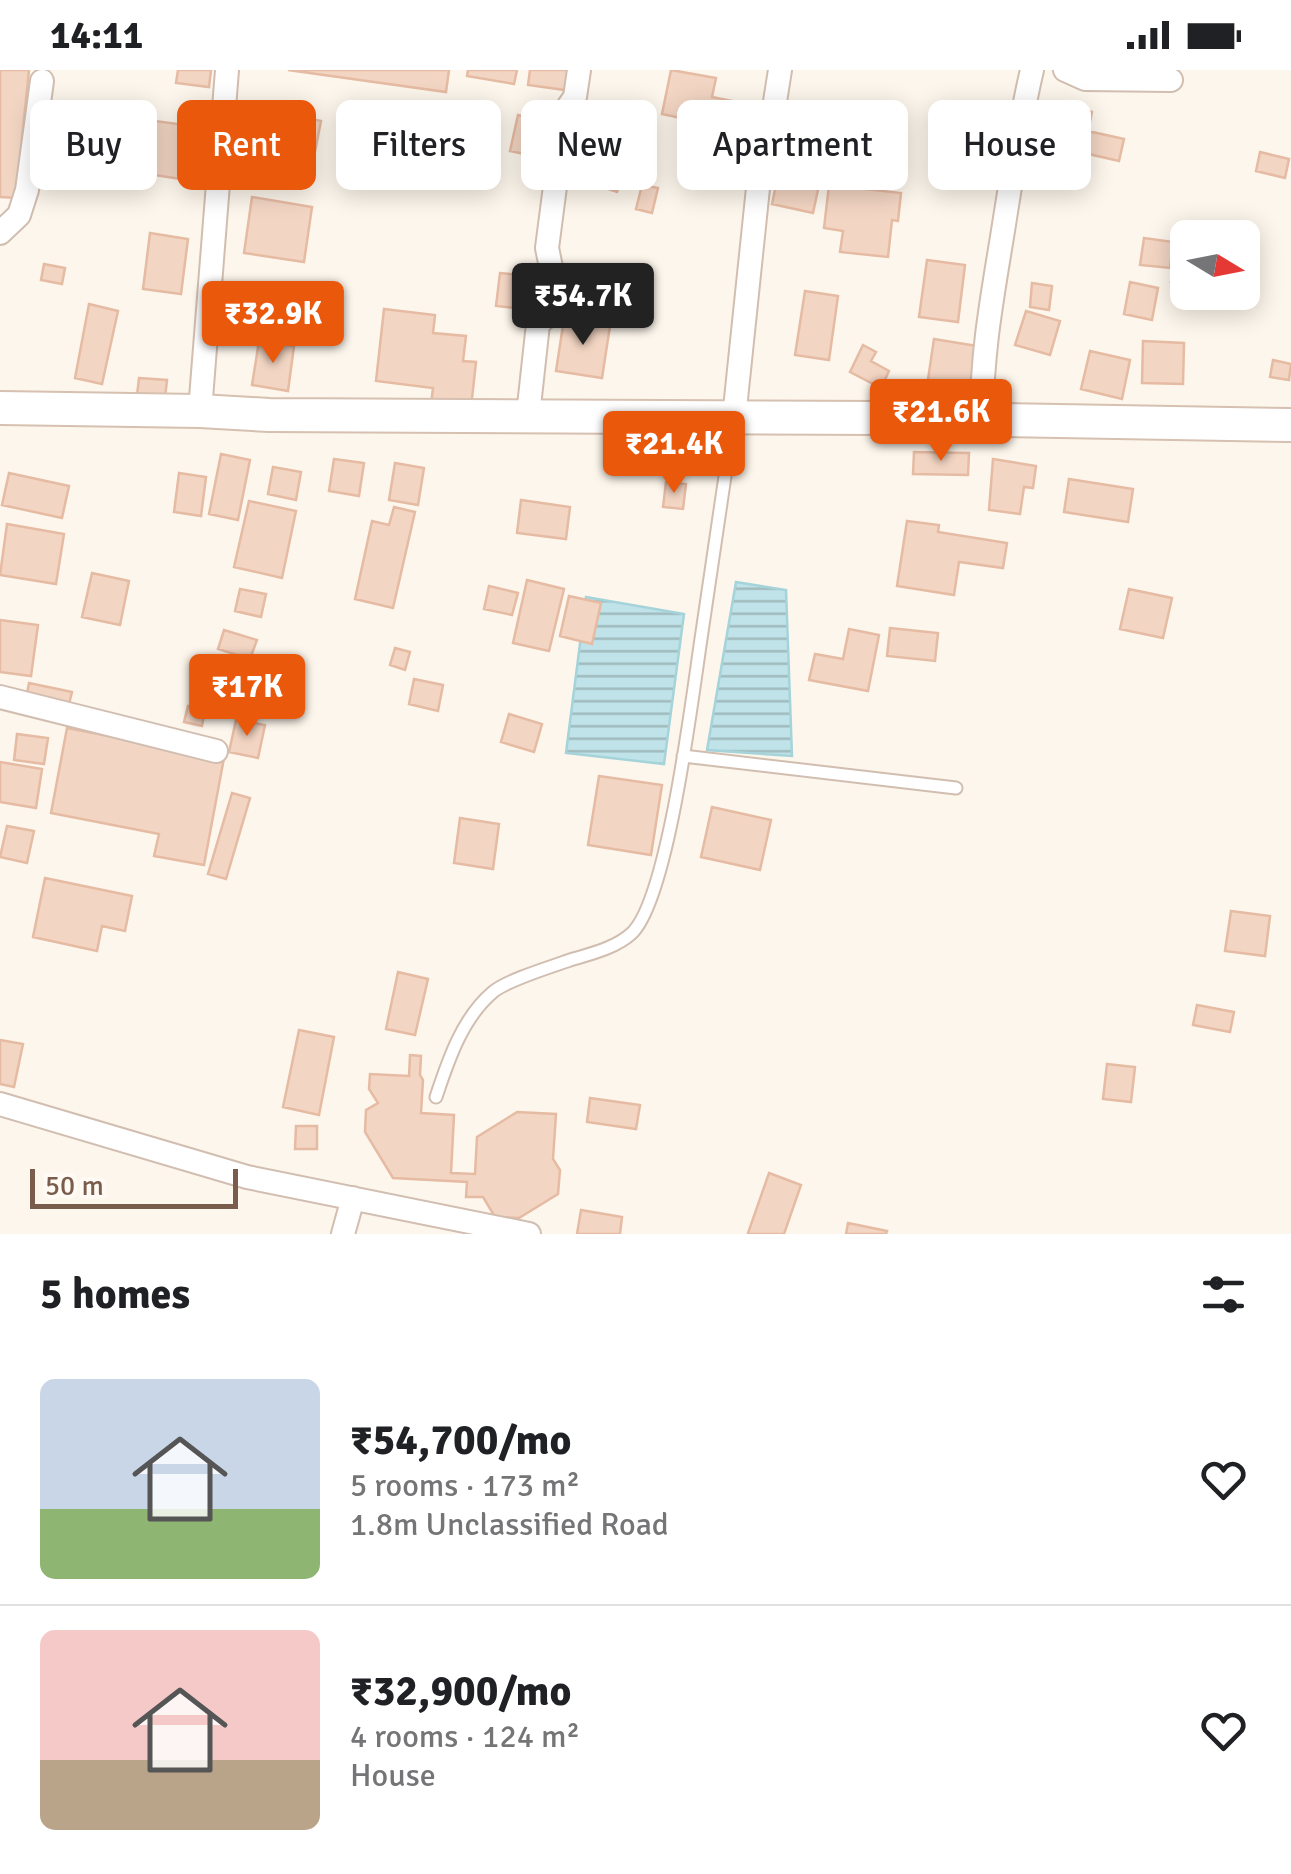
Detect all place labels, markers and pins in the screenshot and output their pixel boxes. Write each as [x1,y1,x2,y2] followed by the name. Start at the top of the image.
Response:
[502,263,664,348] pin: ₹54.7K
[192,281,354,366] pin: ₹32.9K
[860,379,1022,464] pin: ₹21.6K
[593,411,755,496] pin: ₹21.4K
[188,654,306,739] pin: ₹17K

